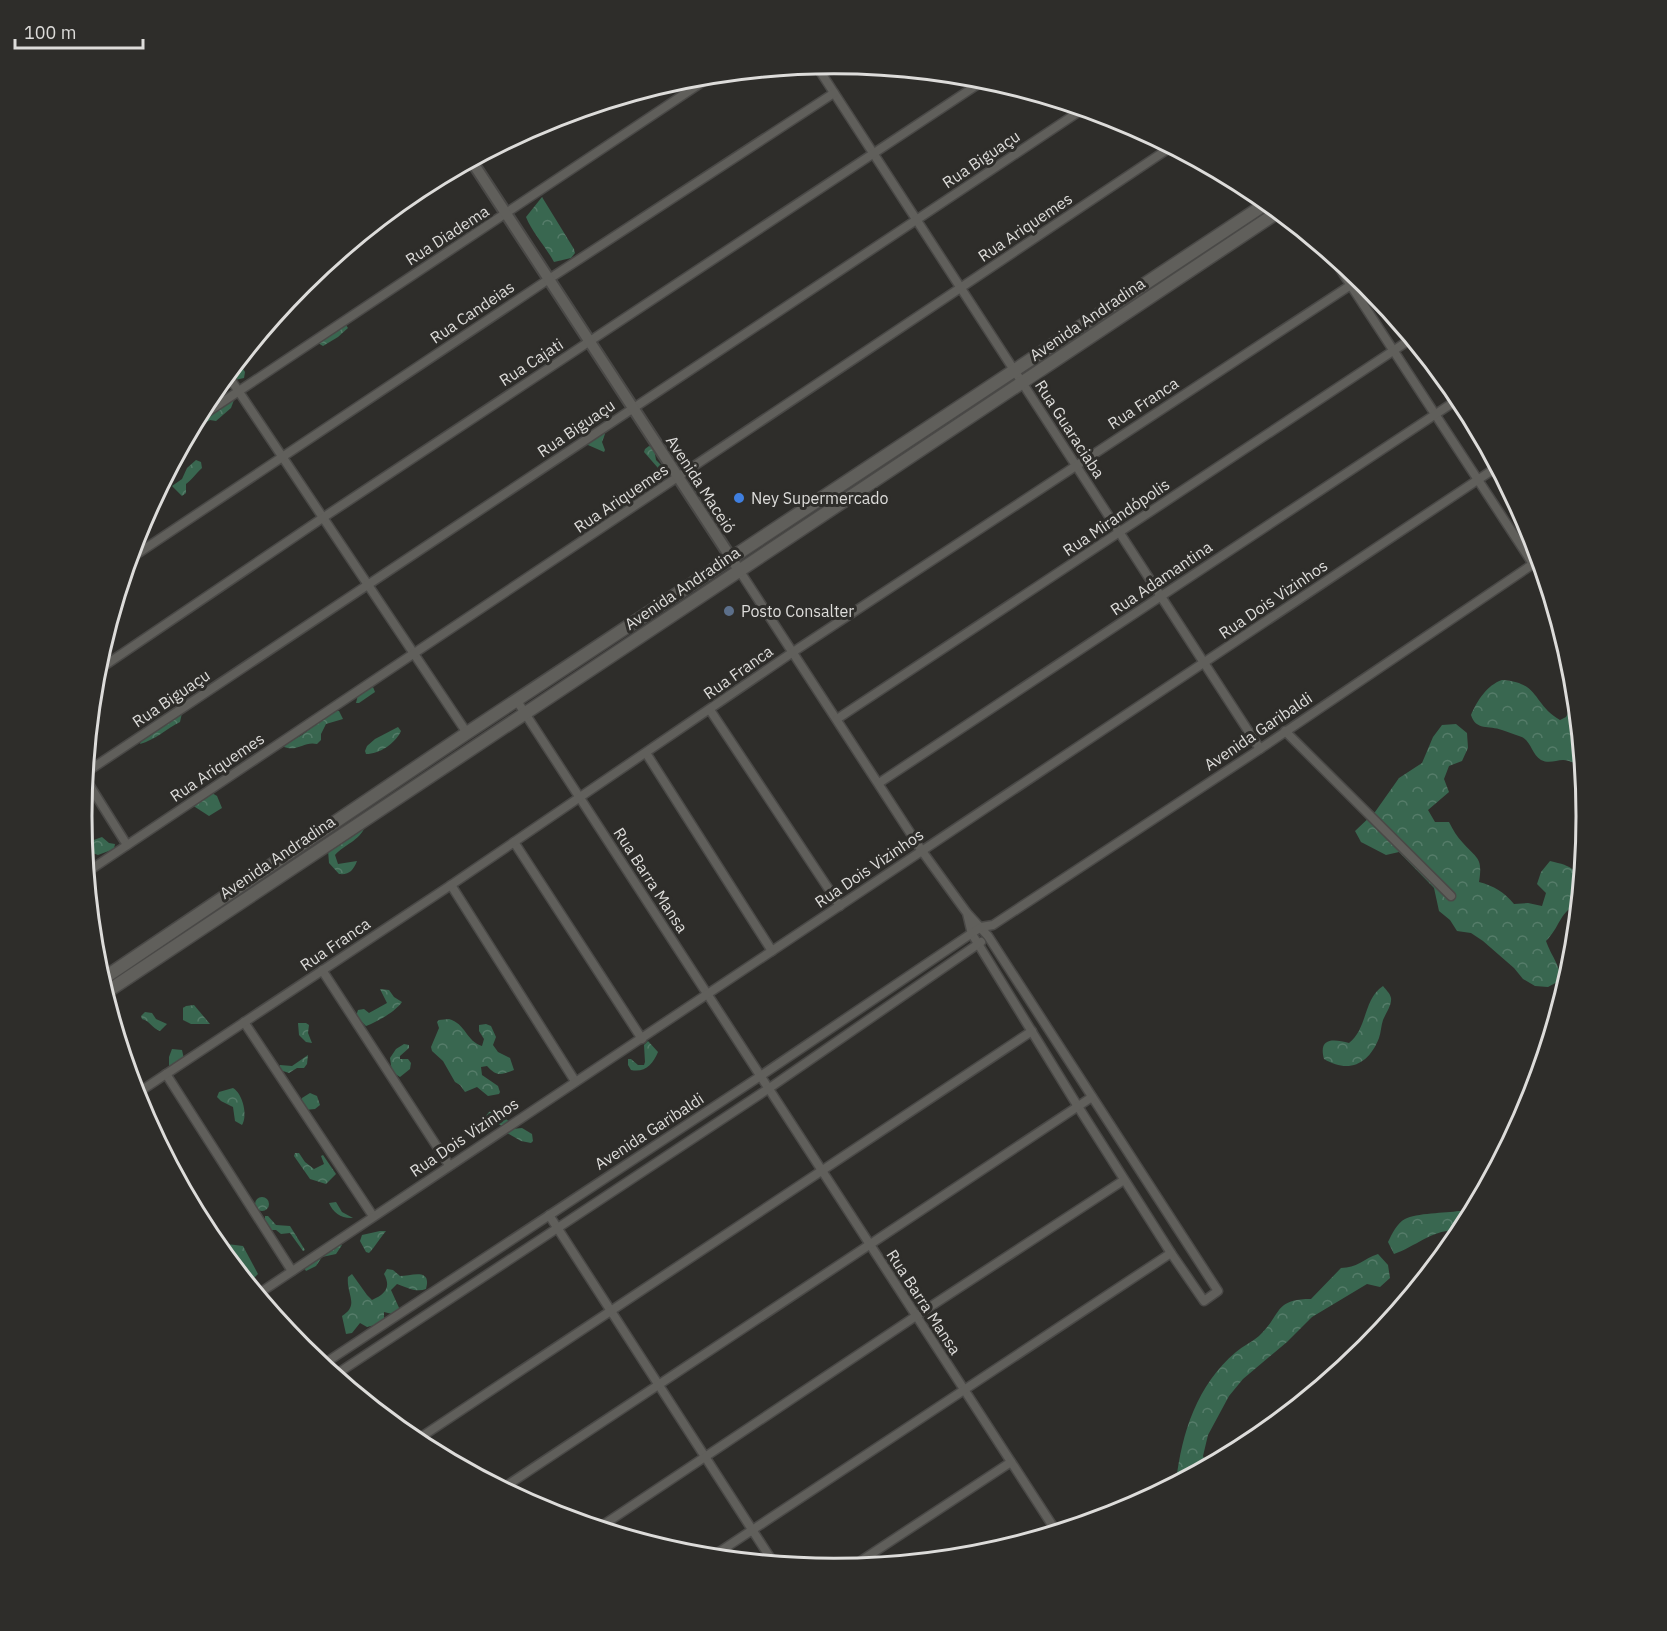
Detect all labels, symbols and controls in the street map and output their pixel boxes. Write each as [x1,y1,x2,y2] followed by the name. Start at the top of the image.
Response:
[15,12,142,50] scale bar
[24,21,76,44] text: 100 m
[938,126,1024,192] street label: Rua Biguaçu
[974,188,1076,266] street label: Rua Ariquemes
[402,200,493,269] street label: Rua Diadema
[1025,273,1149,365] street label: Avenida Andradina
[426,276,518,348] street label: Rua Candeias
[495,334,567,390] street label: Rua Cajati
[1104,372,1182,433] street label: Rua Franca
[1031,376,1109,482] street label: Rua Guaraciaba
[533,395,619,461] street label: Rua Biguaçu
[662,431,740,537] street label: Avenida Maceió
[570,459,672,537] street label: Rua Ariquemes
[1059,474,1173,560] street label: Rua Mirandópolis
[751,488,889,508] place label: Ney Supermercado
[732,491,746,505] marker: Ney Supermercado
[1106,536,1216,619] street label: Rua Adamantina
[620,542,744,634] street label: Avenida Andradina
[1215,555,1331,643] street label: Rua Dois Vizinhos
[741,601,854,621] place label: Posto Consalter
[722,604,736,618] marker: Posto Consalter
[699,641,777,703] street label: Rua Franca
[128,665,214,731] street label: Rua Biguaçu
[1200,687,1316,775] street label: Avenida Garibaldi
[166,728,268,806] street label: Rua Ariquemes
[215,811,339,903] street label: Avenida Andradina
[609,824,693,937] street label: Rua Barra Mansa
[811,824,927,912] street label: Rua Dois Vizinhos
[296,913,374,975] street label: Rua Franca
[591,1088,707,1174] street label: Avenida Garibaldi
[406,1093,522,1181] street label: Rua Dois Vizinhos
[882,1246,966,1359] street label: Rua Barra Mansa

